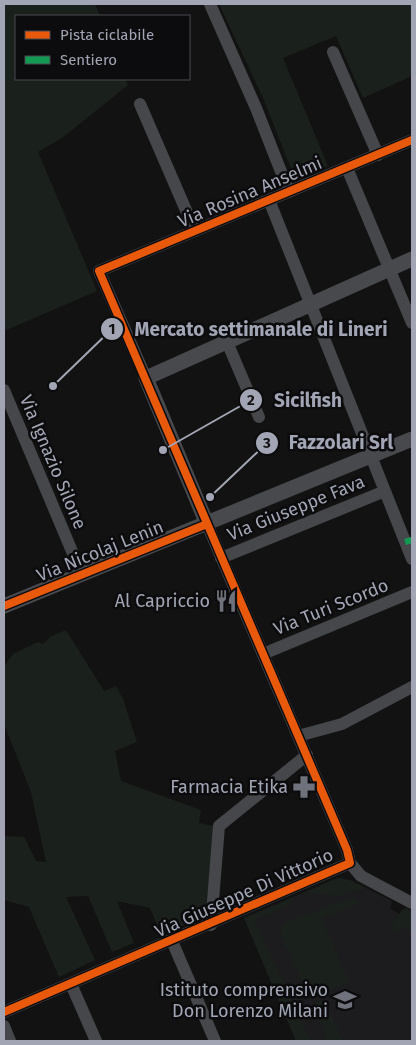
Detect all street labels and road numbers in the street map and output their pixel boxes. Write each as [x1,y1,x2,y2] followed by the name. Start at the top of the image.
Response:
[175,152,325,232] street label: Via Rosina Anselmi
[15,392,91,532] street label: Via Ignazio Silone
[224,470,368,546] street label: Via Giuseppe Fava
[33,516,167,586] street label: Via Nicolaj Lenin
[270,574,392,640] street label: Via Turi Scordo
[151,844,337,942] street label: Via Giuseppe Di Vittorio

